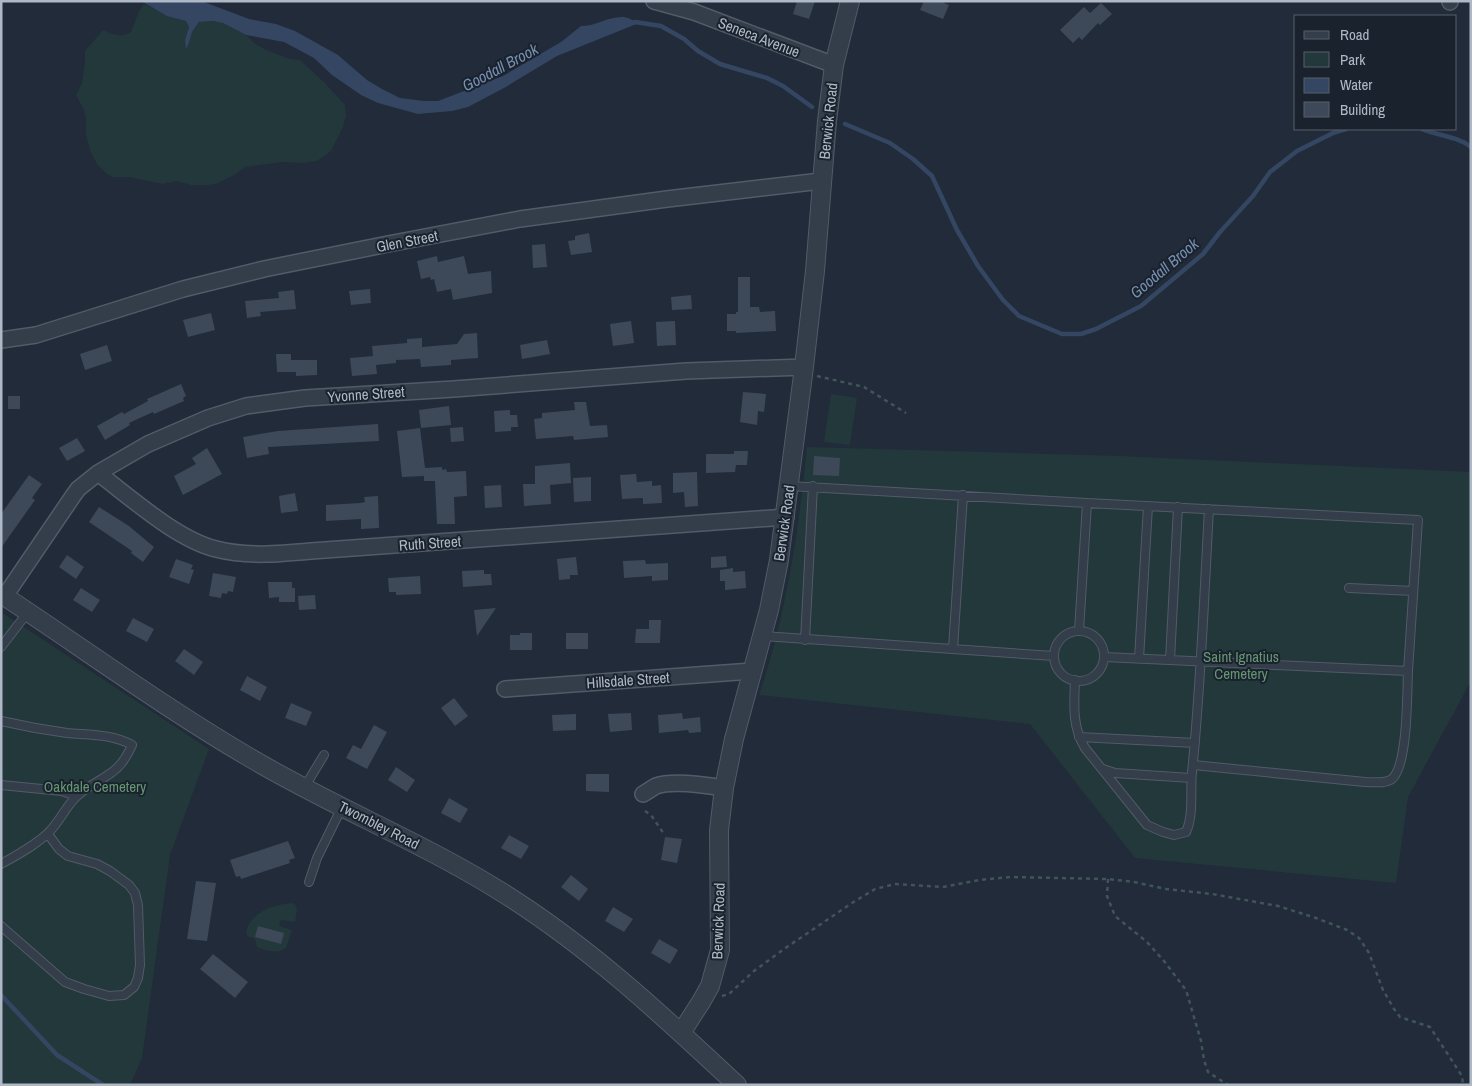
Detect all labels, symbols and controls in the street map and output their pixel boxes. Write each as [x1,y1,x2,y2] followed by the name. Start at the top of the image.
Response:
[715,12,803,62] street label: Seneca Avenue
[1294,15,1457,130] legend
[1340,24,1369,45] text: Road
[458,38,542,96] water label: Goodall Brook
[1340,49,1366,70] text: Park
[1340,74,1372,95] text: Water
[814,82,842,160] street label: Berwick Road
[1340,99,1385,120] text: Building
[374,225,440,257] street label: Glen Street
[1125,233,1203,303] water label: Goodall Brook
[327,381,406,407] street label: Yvonne Street
[768,484,800,562] street label: Berwick Road
[398,530,462,556] street label: Ruth Street
[1203,646,1279,684] park label: Saint Ignatius Cemetery
[586,667,671,693] street label: Hillsdale Street
[44,776,147,797] park label: Oakdale Cemetery
[335,796,423,854] street label: Twombley Road
[706,882,730,960] street label: Berwick Road

